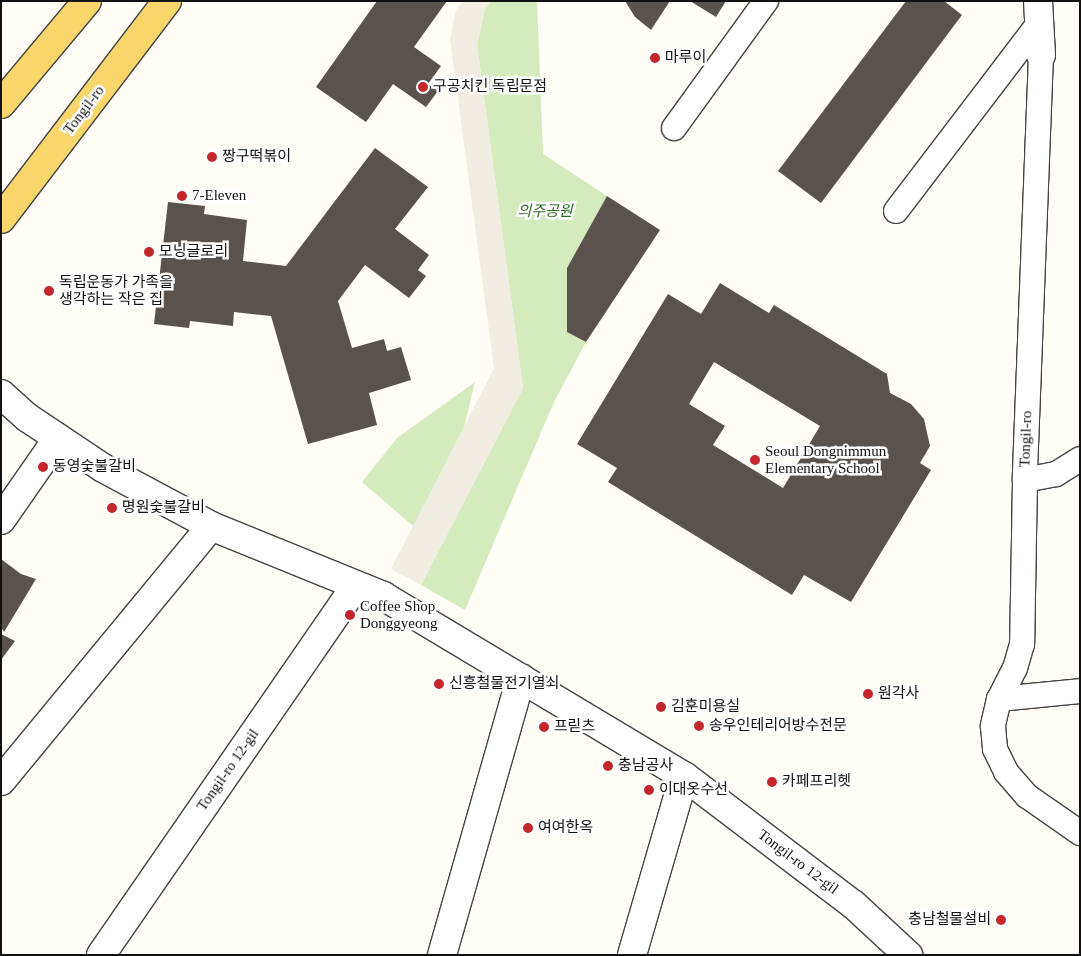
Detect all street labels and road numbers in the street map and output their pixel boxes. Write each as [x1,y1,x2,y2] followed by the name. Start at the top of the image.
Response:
[60,82,108,138] street label: Tongil-ro
[1016,410,1036,468] street label: Tongil-ro
[193,726,263,814] street label: Tongil-ro 12-gil
[754,826,842,898] street label: Tongil-ro 12-gil

